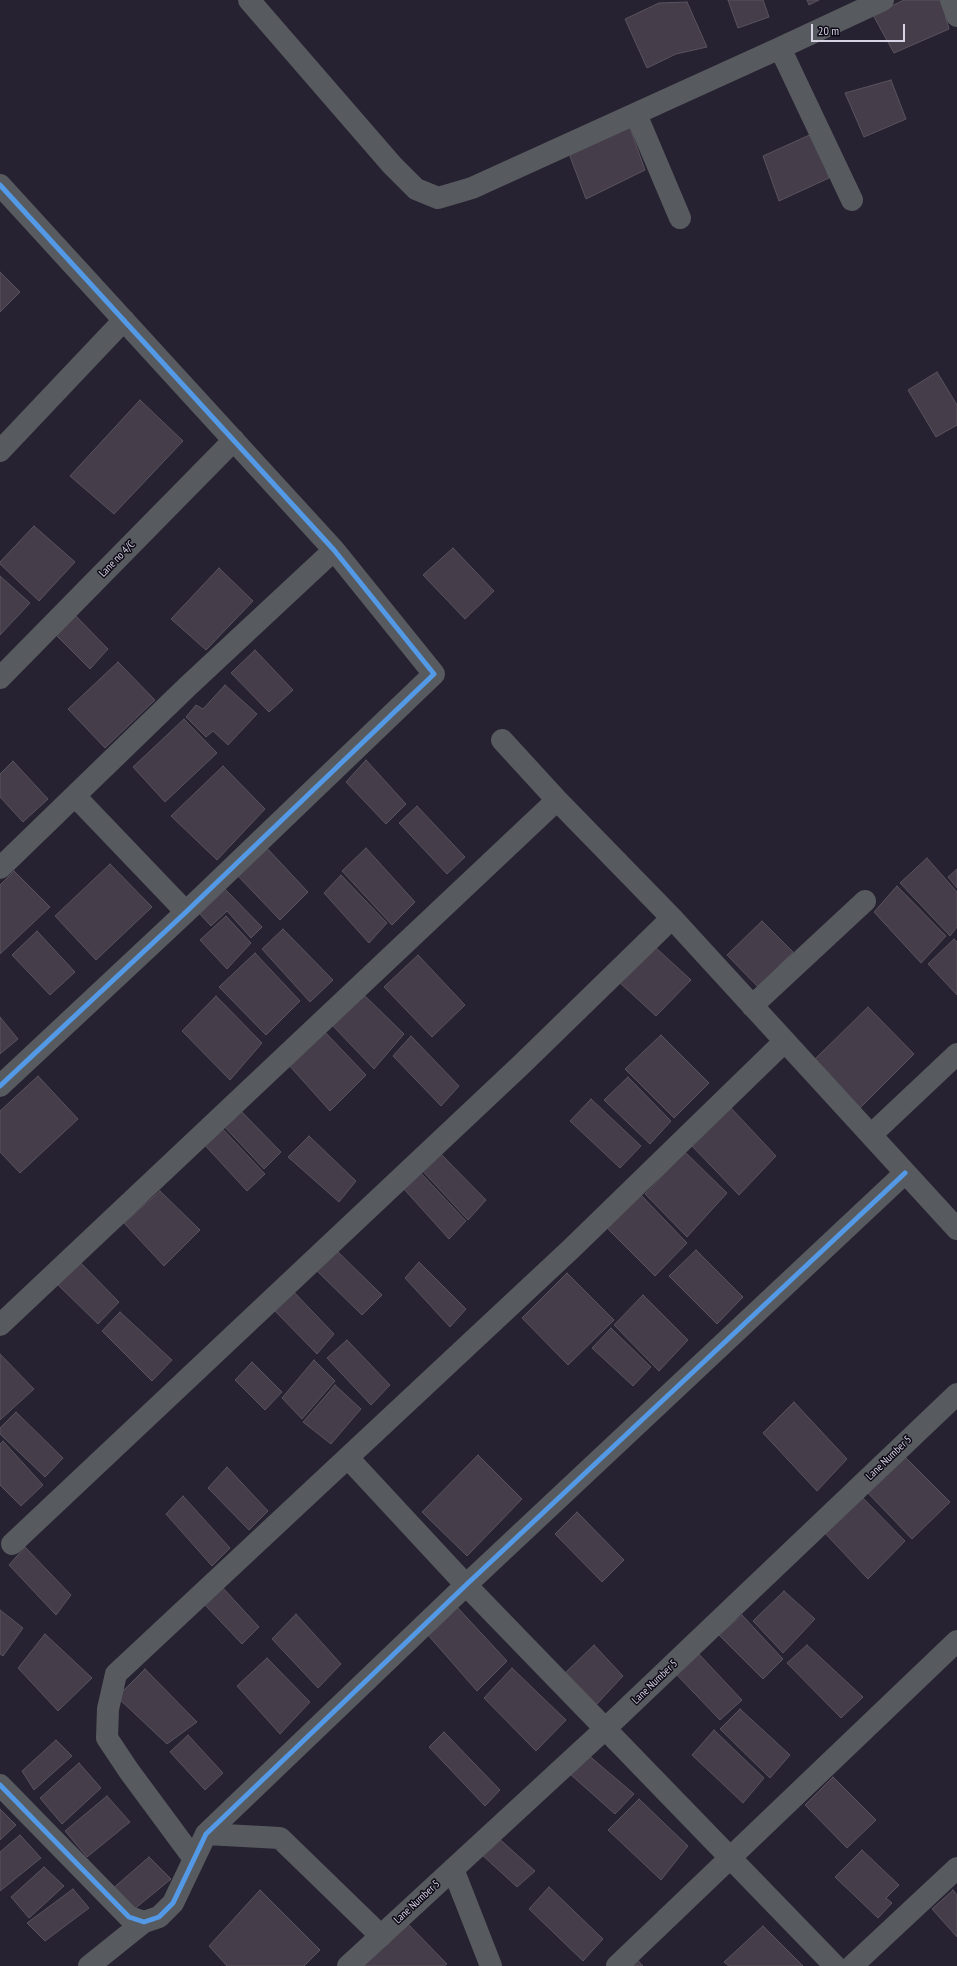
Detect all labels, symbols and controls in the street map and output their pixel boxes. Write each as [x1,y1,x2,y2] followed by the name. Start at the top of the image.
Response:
[813,16,907,42] scale bar
[818,23,839,38] text: 20 m
[96,538,138,580] street label: Lane no 4/C
[864,1433,914,1483] street label: Lane Number 5
[630,1657,680,1707] street label: Lane Number 5
[391,1877,443,1927] street label: Lane Number 5

